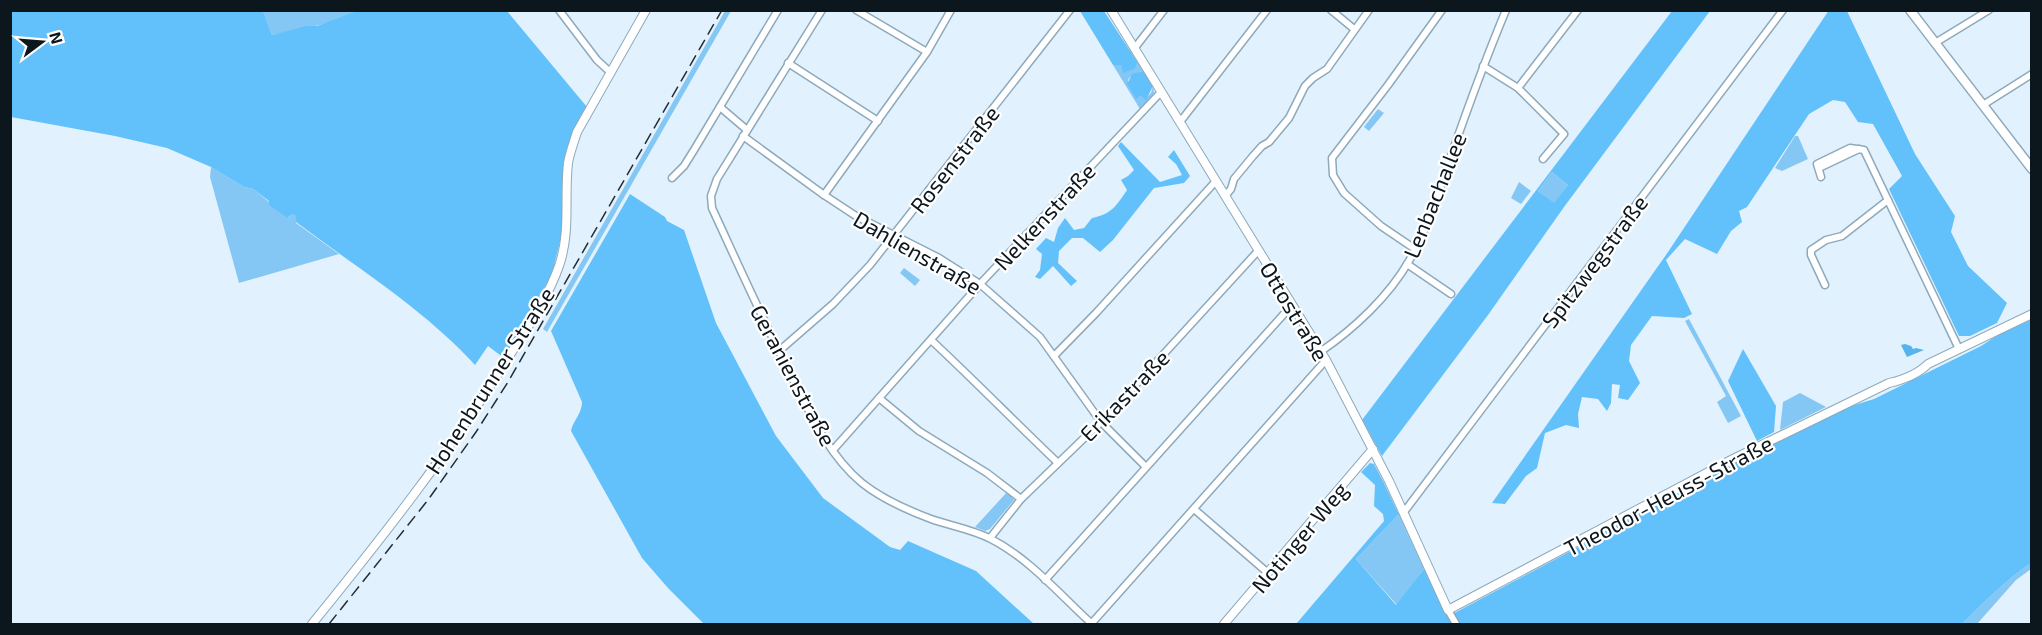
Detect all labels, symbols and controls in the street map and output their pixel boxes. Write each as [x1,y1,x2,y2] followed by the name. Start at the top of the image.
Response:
[12,12,72,72] north arrow
[46,30,68,46] text: N
[904,100,1004,218] street label: Rosenstraße
[1397,129,1471,261] street label: Lenbachallee
[988,157,1100,275] street label: Nelkenstraße
[1536,190,1652,332] street label: Spitzwegstraße
[849,205,987,299] street label: Dahlienstraße
[1255,257,1335,365] street label: Ottostraße
[419,282,559,478] street label: Hohenbrunner Straße
[746,300,842,450] street label: Geranienstraße
[1074,344,1174,446] street label: Erikastraße
[1560,429,1776,561] street label: Theodor-Heuss-Straße
[1245,476,1353,598] street label: Notinger Weg

